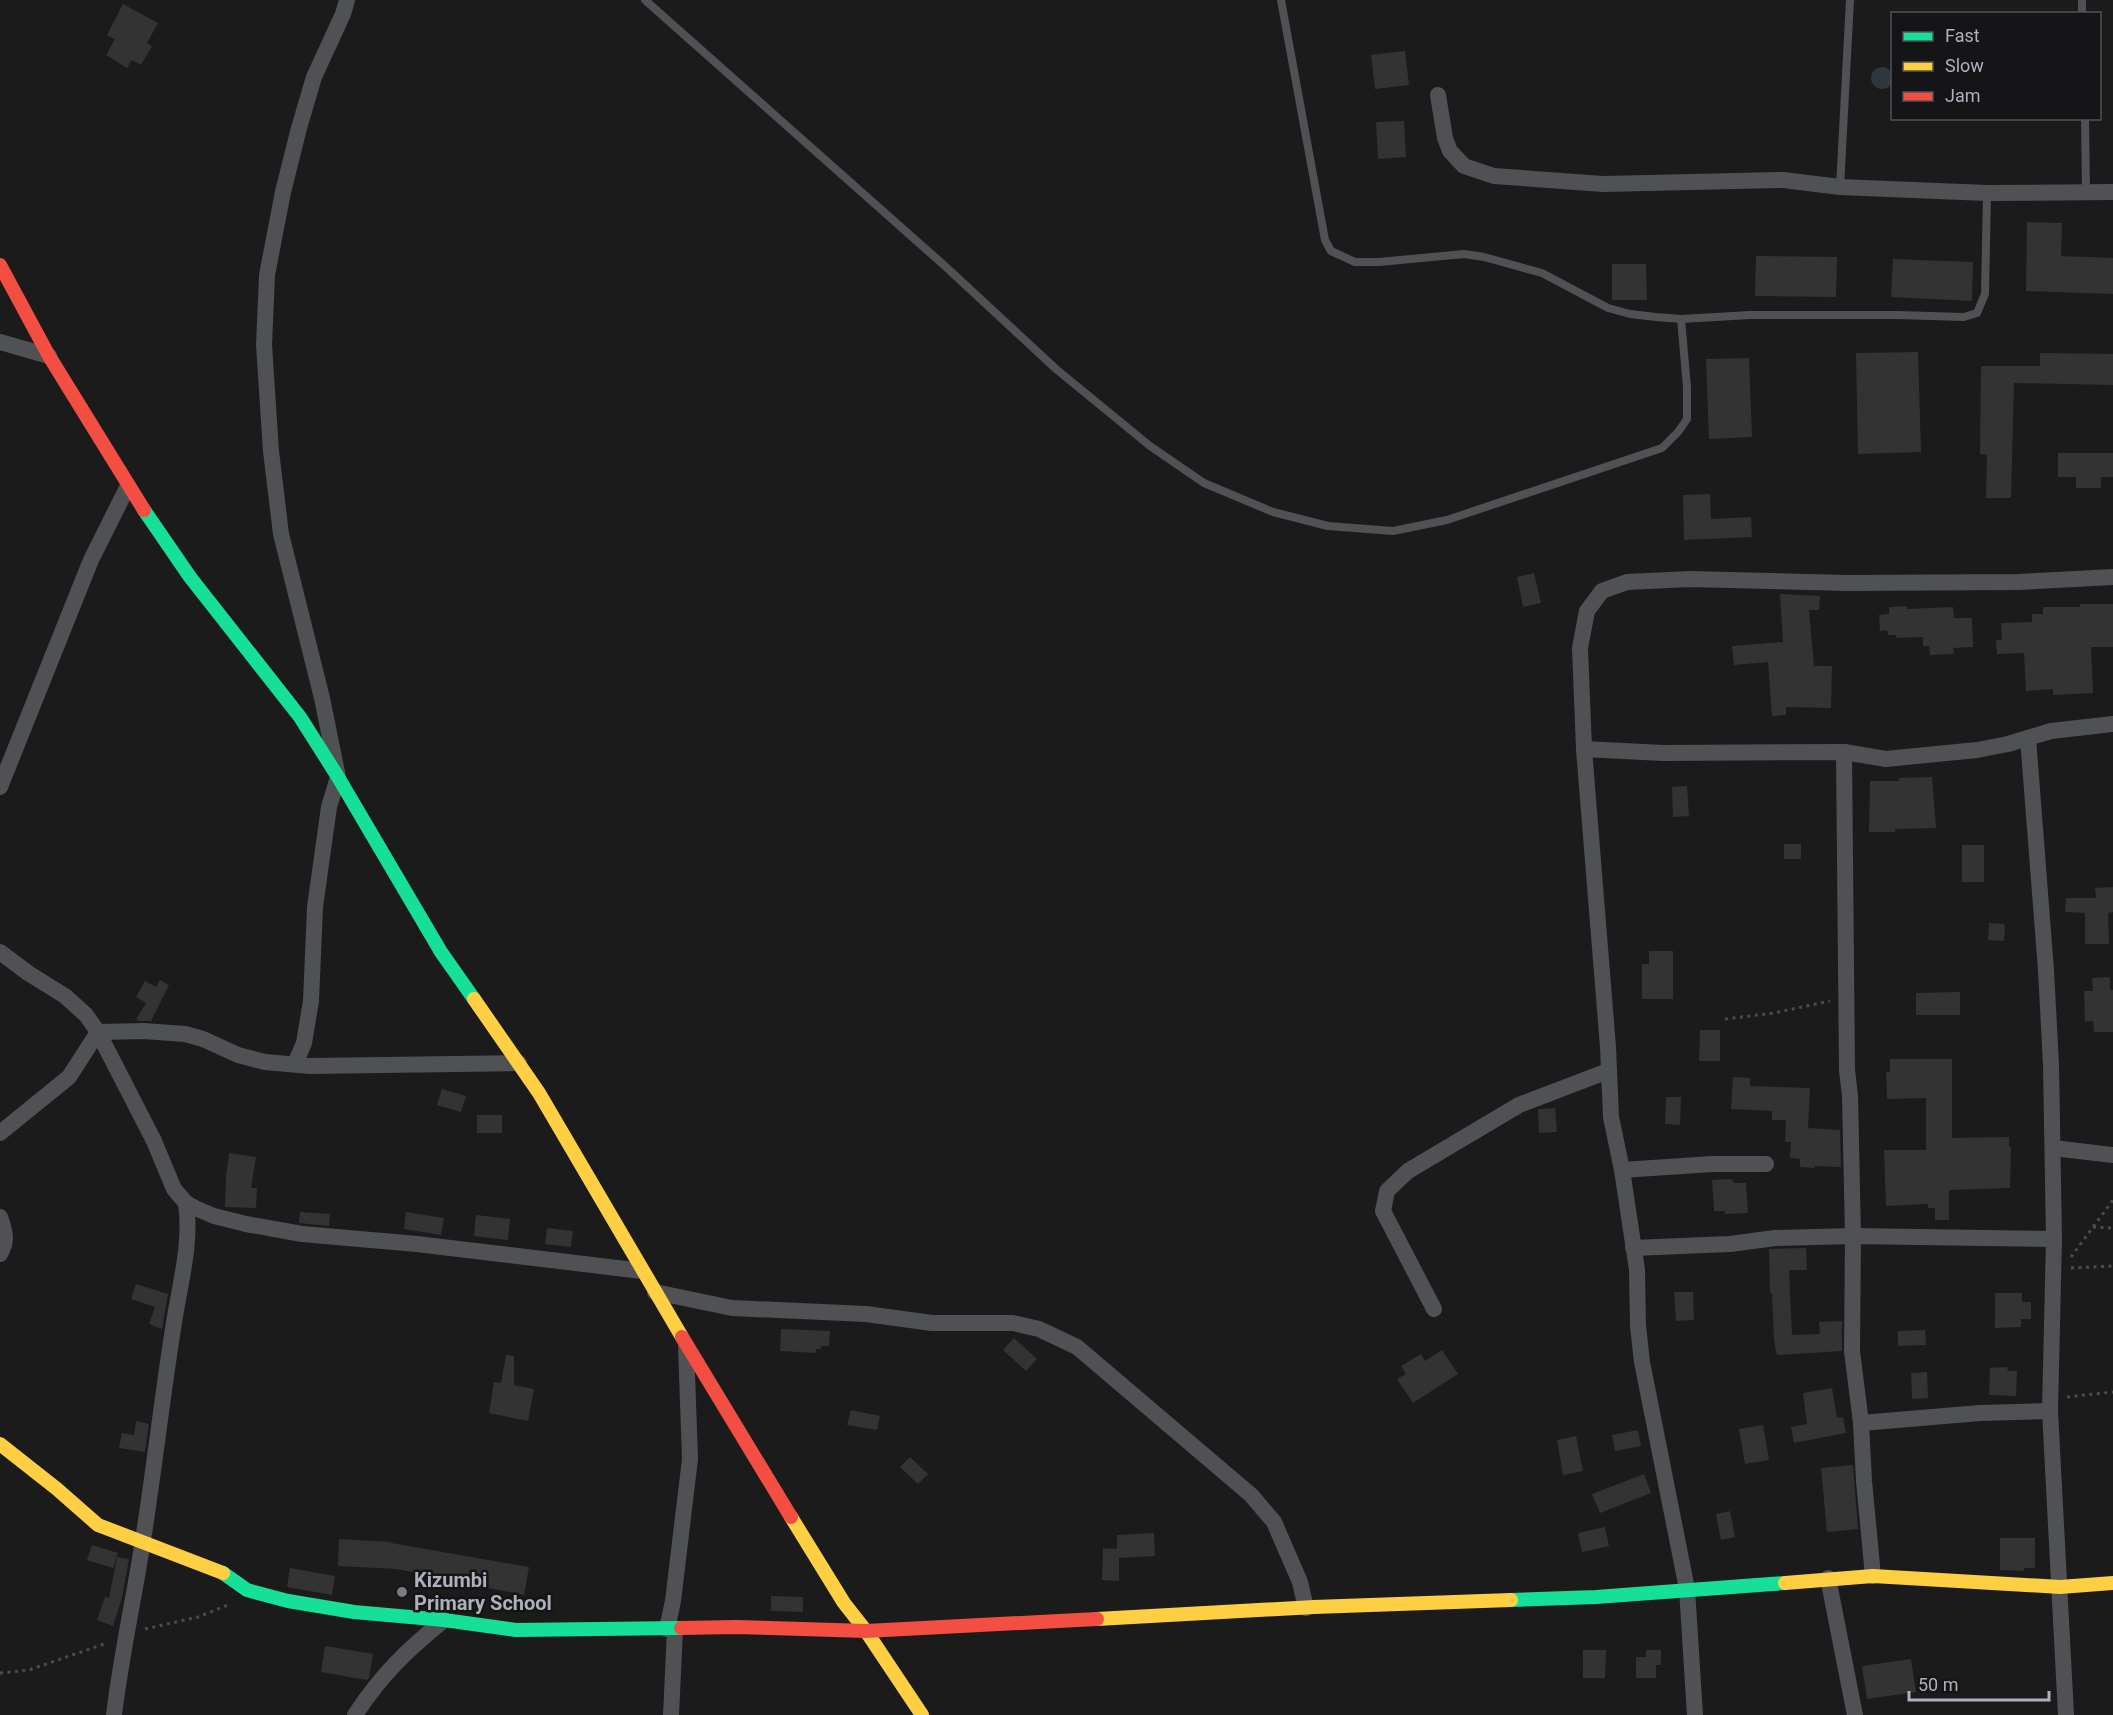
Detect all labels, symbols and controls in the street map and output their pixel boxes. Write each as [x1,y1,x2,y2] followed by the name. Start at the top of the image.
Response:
[1891,12,2101,120] legend
[1945,25,1980,46] text: Fast
[1945,55,1984,76] text: Slow
[1945,85,1981,106] text: Jam
[414,1568,552,1615] place label: Kizumbi Primary School
[395,1585,409,1599] marker: Kizumbi Primary School
[1909,1664,2048,1702] scale bar
[1918,1674,1958,1695] text: 50 m

